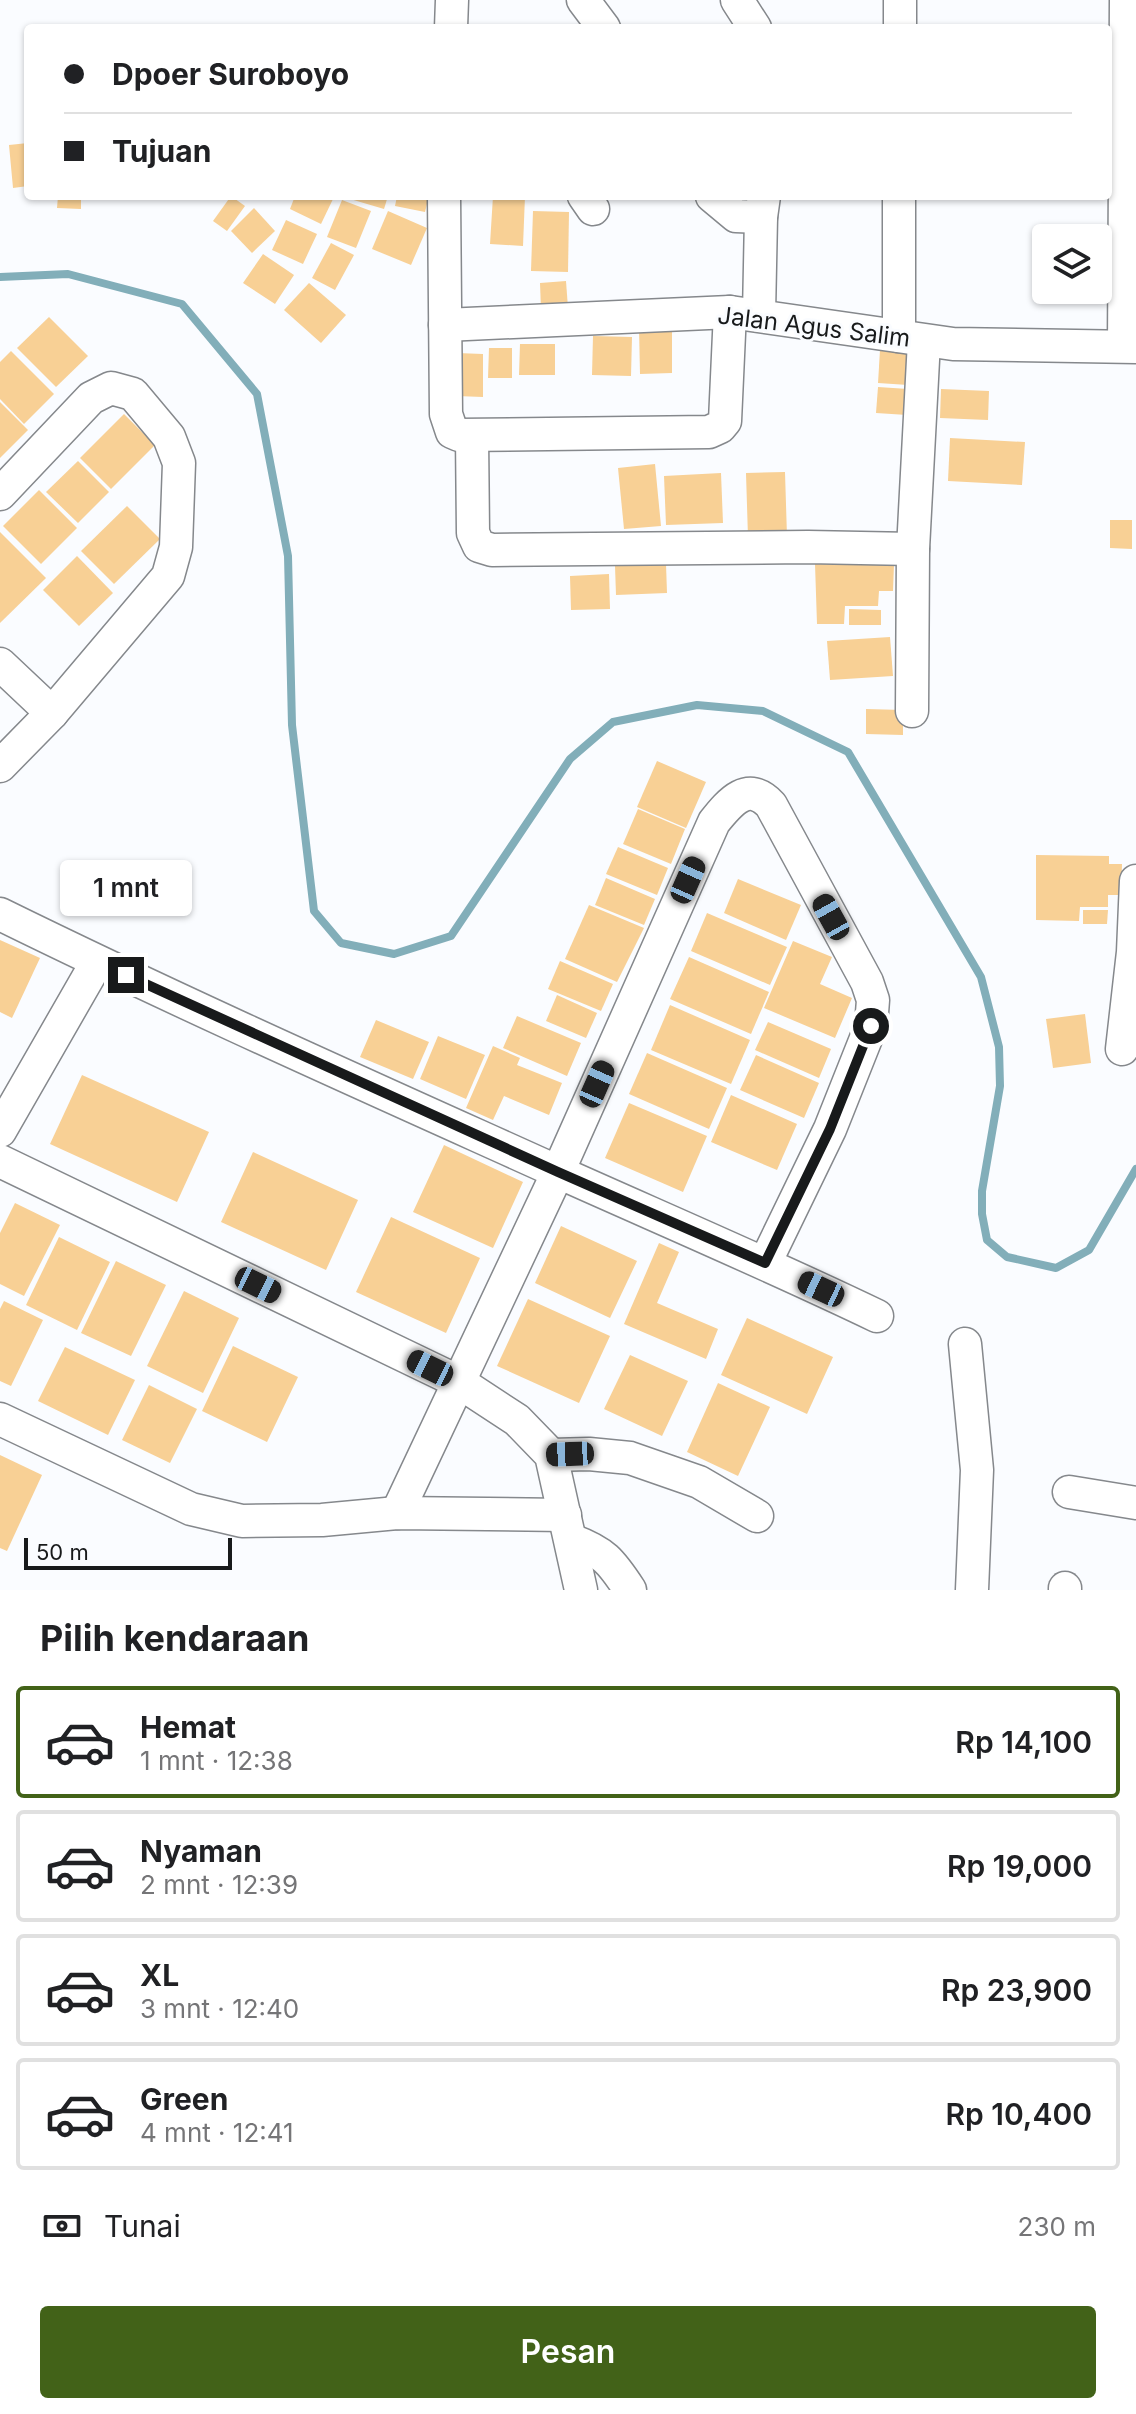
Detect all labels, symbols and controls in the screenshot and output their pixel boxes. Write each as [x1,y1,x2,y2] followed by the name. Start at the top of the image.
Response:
[112,56,349,92] text: Dpoer Suroboyo
[112,133,211,169] text: Tujuan
[1032,224,1112,304] map controls
[1032,224,1112,304] button: layers
[716,300,912,353] street label: Jalan Agus Salim
[667,853,709,907] car
[60,859,192,915] callout: 1 mnt
[93,872,159,903] text: 1 mnt
[809,890,853,944] car
[108,957,144,993] route end
[853,1008,889,1044] route start
[576,1057,618,1111] car
[231,1264,285,1306] car
[794,1268,848,1310] car
[403,1347,457,1389] car
[546,1441,594,1467] car
[24,1534,232,1570] scale bar
[36,1539,89,1565] text: 50 m
[40,1616,309,1660] text: Pilih kendaraan
[44,1706,116,1778] icon: car
[140,1709,236,1745] text: Hemat
[955,1724,1092,1760] text: Rp 14,100
[140,1745,293,1776] text: 1 mnt · 12:38
[44,1830,116,1902] icon: car
[140,1833,262,1869] text: Nyaman
[947,1848,1092,1884] text: Rp 19,000
[140,1869,298,1900] text: 2 mnt · 12:39
[44,1954,116,2026] icon: car
[140,1957,179,1993] text: XL
[941,1972,1092,2008] text: Rp 23,900
[140,1993,299,2024] text: 3 mnt · 12:40
[44,2078,116,2150] icon: car
[140,2081,228,2117] text: Green
[945,2096,1092,2132] text: Rp 10,400
[140,2117,294,2148] text: 4 mnt · 12:41
[40,2204,84,2248] icon: cash
[104,2208,181,2244] text: Tunai
[1018,2211,1096,2242] text: 230 m
[40,2306,1096,2398] button: Pesan

